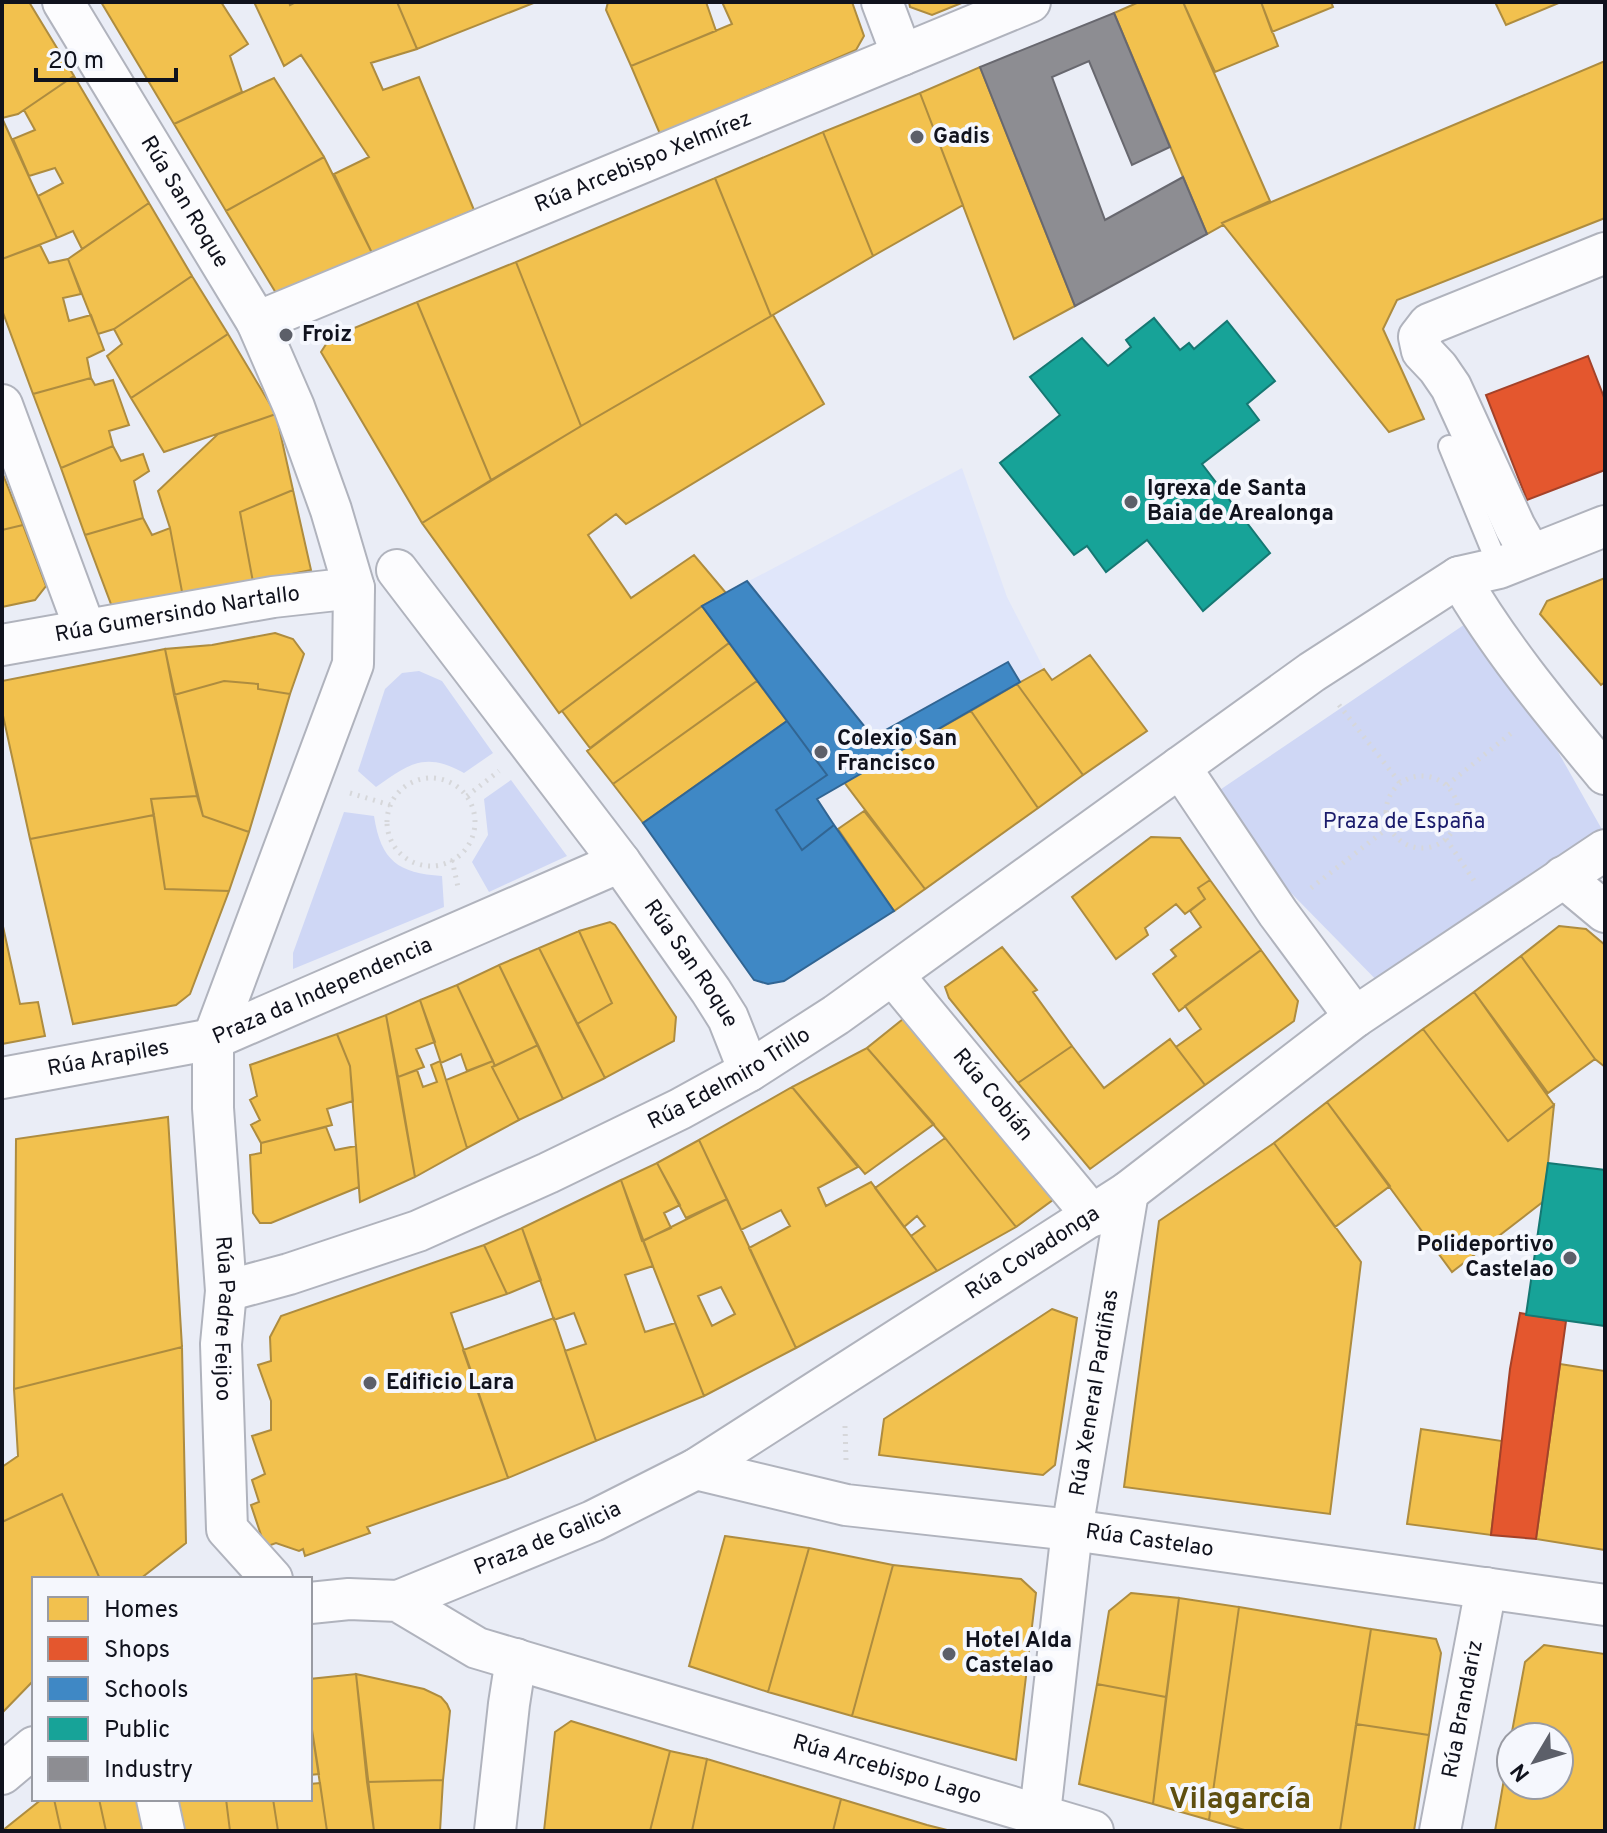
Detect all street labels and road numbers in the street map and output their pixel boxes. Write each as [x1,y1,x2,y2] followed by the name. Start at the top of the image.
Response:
[531,105,756,219] street label: Rúa Arcebispo Xelmírez
[134,131,235,273] street label: Rúa San Roque
[53,581,301,649] street label: Rúa Gumersindo Nartallo
[637,895,744,1031] street label: Rúa San Roque
[209,932,437,1051] street label: Praza da Independencia
[644,1021,816,1136] street label: Rúa Edelmiro Trillo
[45,1034,171,1083] street label: Rúa Arapiles
[946,1043,1039,1147] street label: Rúa Cobián
[960,1200,1105,1306] street label: Rúa Covadonga
[207,1235,240,1401] street label: Rúa Padre Feijoo
[1064,1287,1125,1498] street label: Rúa Xeneral Pardiñas
[470,1496,626,1582] street label: Praza de Galicia
[1084,1519,1215,1563] street label: Rúa Castelao
[1437,1638,1489,1780] street label: Rúa Brandariz
[789,1729,985,1811] street label: Rúa Arcebispo Lago

